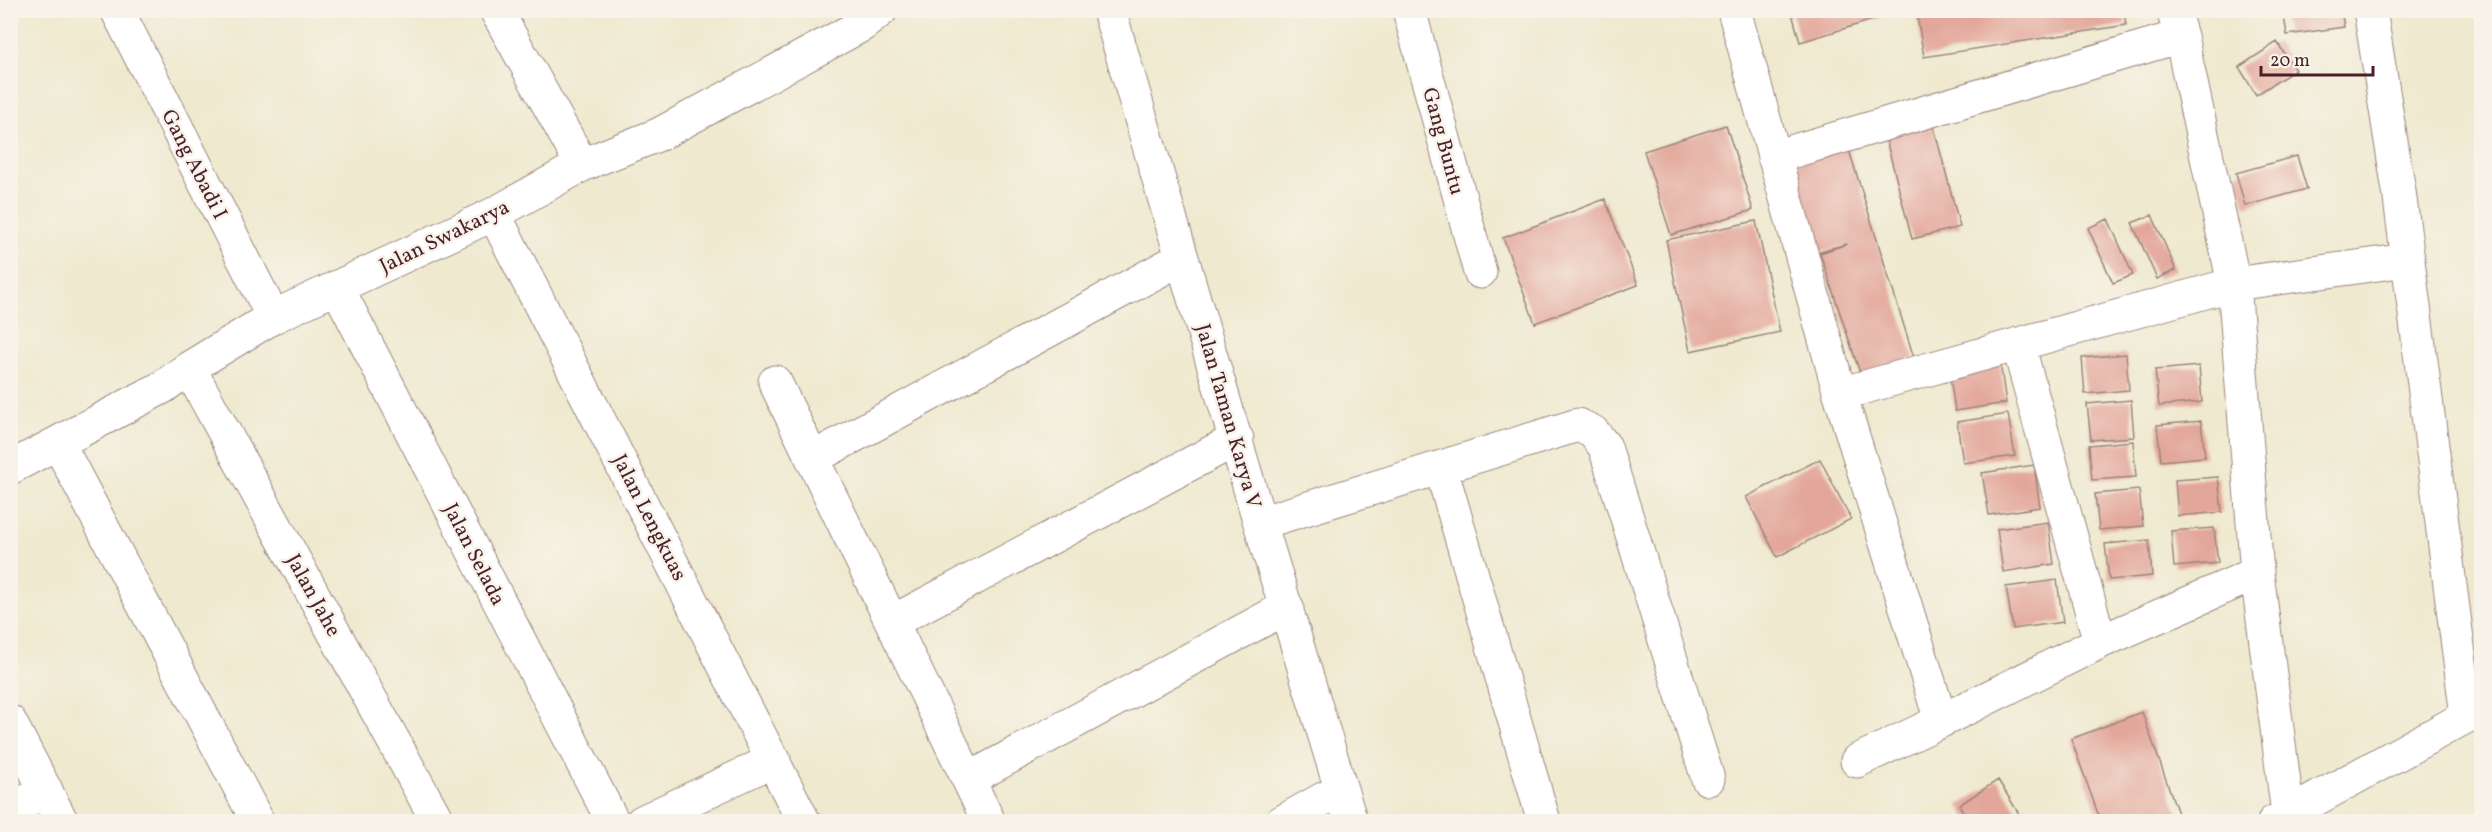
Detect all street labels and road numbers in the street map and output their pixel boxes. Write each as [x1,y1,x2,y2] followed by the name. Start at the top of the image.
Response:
[1414,85,1471,198] street label: Gang Buntu
[154,105,234,225] street label: Gang Abadi I
[375,193,515,281] street label: Jalan Swakarya
[1187,321,1268,512] street label: Jalan Taman Karya V
[604,449,693,586] street label: Jalan Lengkuas
[435,498,512,611] street label: Jalan Selada
[278,549,347,642] street label: Jalan Jahe

